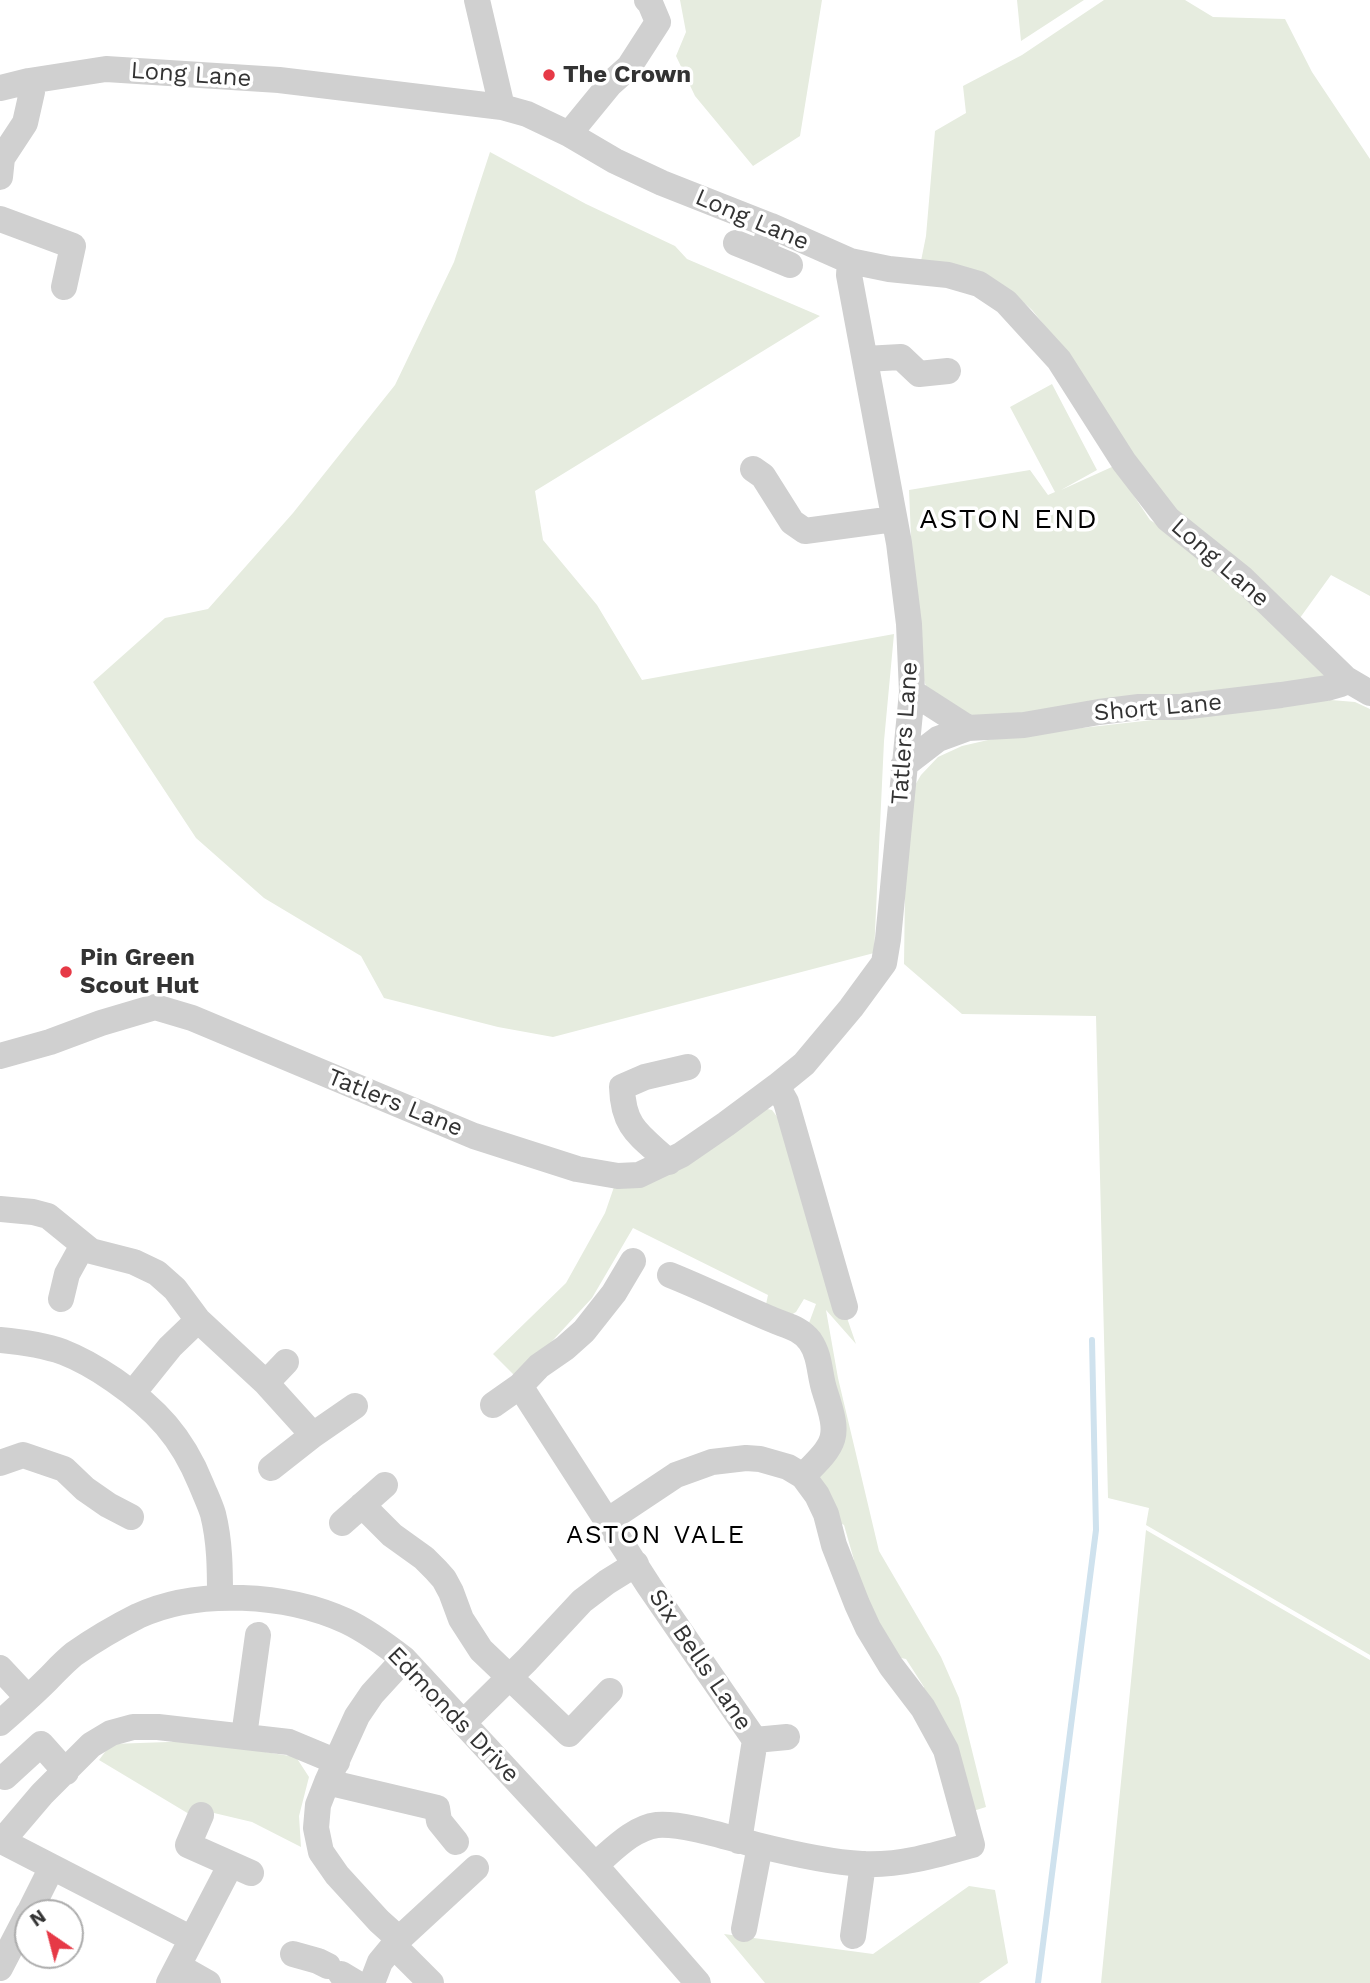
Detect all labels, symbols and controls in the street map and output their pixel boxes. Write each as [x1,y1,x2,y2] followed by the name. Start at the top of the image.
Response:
[130,56,252,94] street label: Long Lane
[563,61,691,89] place label: The Crown
[541,67,557,83] marker: The Crown
[691,183,813,257] street label: Long Lane
[920,503,1098,537] district label: ASTON END
[1165,512,1275,614] street label: Long Lane
[886,661,924,805] street label: Tatlers Lane
[1093,688,1223,728] street label: Short Lane
[80,944,199,1000] place label: Pin Green Scout Hut
[58,964,74,980] marker: Pin Green Scout Hut
[323,1063,467,1143] street label: Tatlers Lane
[567,1519,745,1551] district label: ASTON VALE
[642,1584,758,1736] street label: Six Bells Lane
[381,1641,525,1789] street label: Edmonds Drive
[14,1899,84,1969] north arrow
[25,1905,50,1931] text: N

